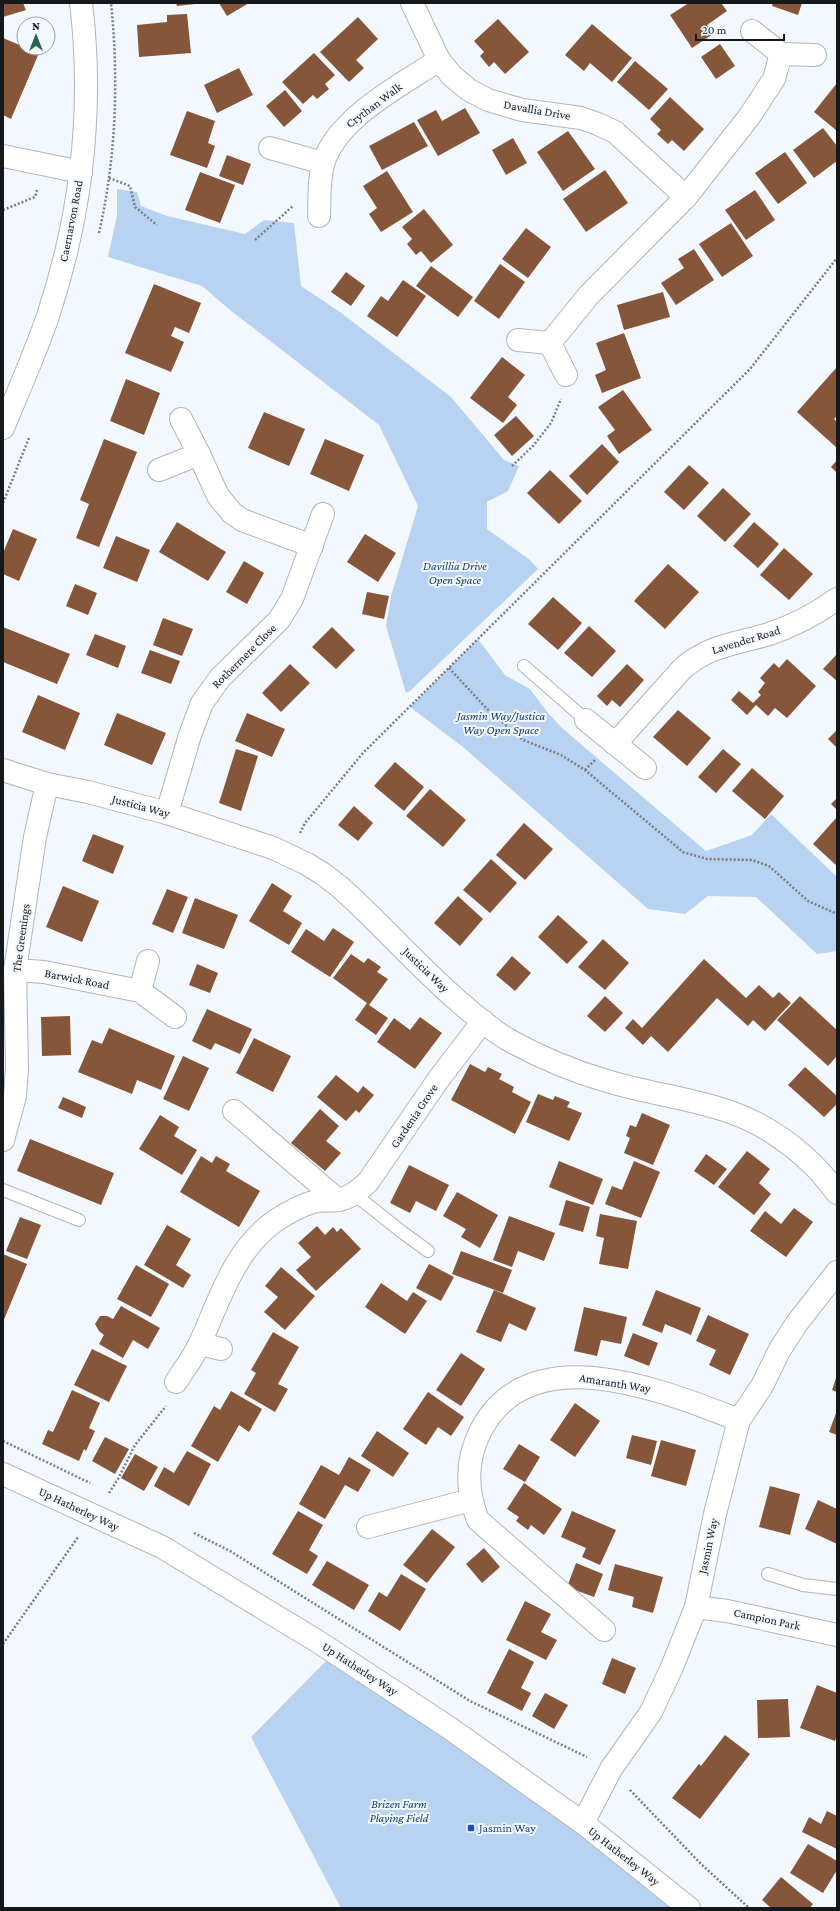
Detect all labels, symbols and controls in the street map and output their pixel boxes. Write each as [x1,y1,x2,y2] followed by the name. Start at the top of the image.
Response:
[16,16,56,56] north arrow
[696,16,784,42] scale bar
[32,20,40,32] text: N
[702,23,727,37] text: 20 m
[343,79,405,131] street label: Crythan Walk
[502,97,572,123] street label: Davallia Drive
[56,178,86,263] street label: Caernarvon Road
[423,559,487,587] park label: Davillia Drive Open Space
[209,621,279,691] street label: Rothermere Close
[710,623,783,657] street label: Lavender Road
[455,709,545,737] park label: Jasmin Way/Justica Way Open Space
[110,791,172,821] street label: Justicia Way
[9,903,33,973] street label: The Greenings
[399,944,452,996] street label: Justicia Way
[43,966,111,992] street label: Barwick Road
[387,1081,441,1151] street label: Gardenia Grove
[578,1370,652,1396] street label: Amaranth Way
[36,1484,122,1534] street label: Up Hatherley Way
[695,1516,721,1576] street label: Jasmin Way
[732,1605,802,1633] street label: Campion Park
[320,1639,401,1699] street label: Up Hatherley Way
[370,1797,429,1825] park label: Brizen Farm Playing Field
[478,1821,536,1835] place label: Jasmin Way
[466,1823,476,1833] marker: Jasmin Way
[585,1824,663,1889] street label: Up Hatherley Way

